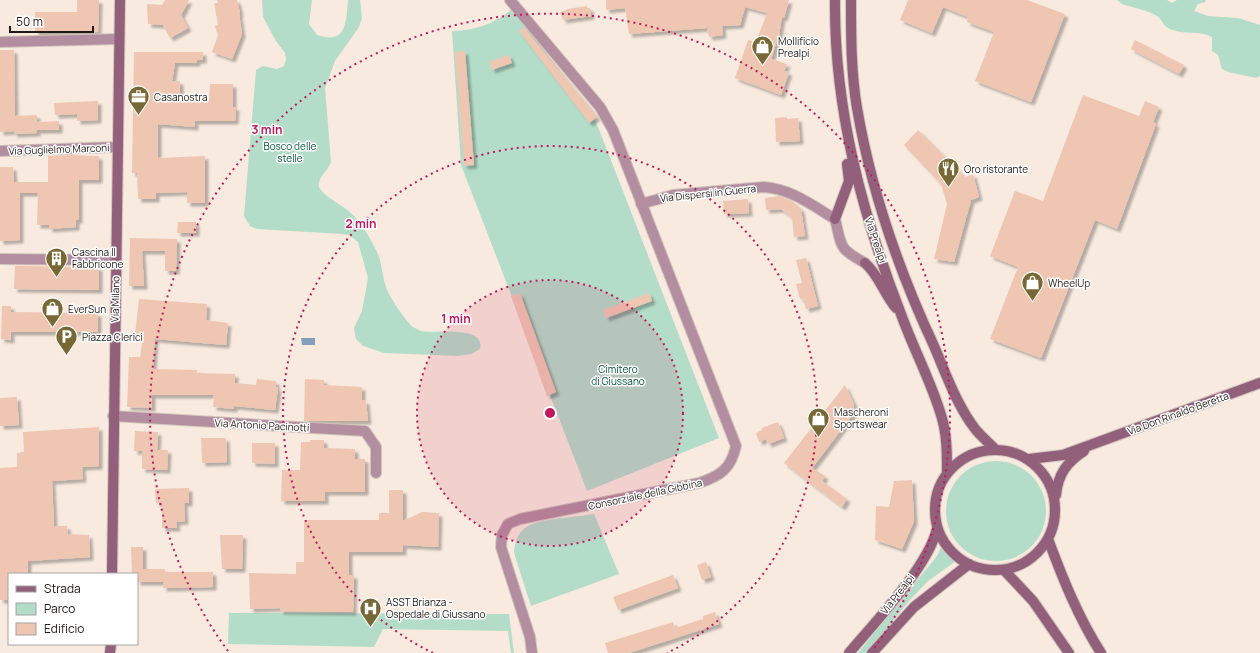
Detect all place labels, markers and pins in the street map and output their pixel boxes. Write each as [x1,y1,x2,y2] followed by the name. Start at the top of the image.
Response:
[749,34,775,67] shop icon: Mollificio Prealpi
[778,34,819,60] place label: Mollificio Prealpi
[125,84,151,117] office icon: Casanostra
[154,90,208,104] place label: Casanostra
[936,156,962,189] restaurant icon: Oro ristorante
[964,162,1028,176] place label: Oro ristorante
[44,245,70,278] building icon: Cascina Il Fabbricone
[72,245,123,271] place label: Cascina Il Fabbricone
[1020,270,1046,303] shop icon: WheelUp
[1048,276,1090,290] place label: WheelUp
[39,296,65,329] shop icon: EverSun
[68,302,106,316] place label: EverSun
[54,324,80,357] parking icon: Piazza Clerici
[82,330,143,344] place label: Piazza Clerici
[806,405,832,438] shop icon: Mascheroni Sportswear
[834,405,888,431] place label: Mascheroni Sportswear
[543,406,557,420] centre of rings
[357,595,383,628] hospital icon: ASST Brianza - Ospedale di Giussano
[386,595,485,621] place label: ASST Brianza - Ospedale di Giussano

